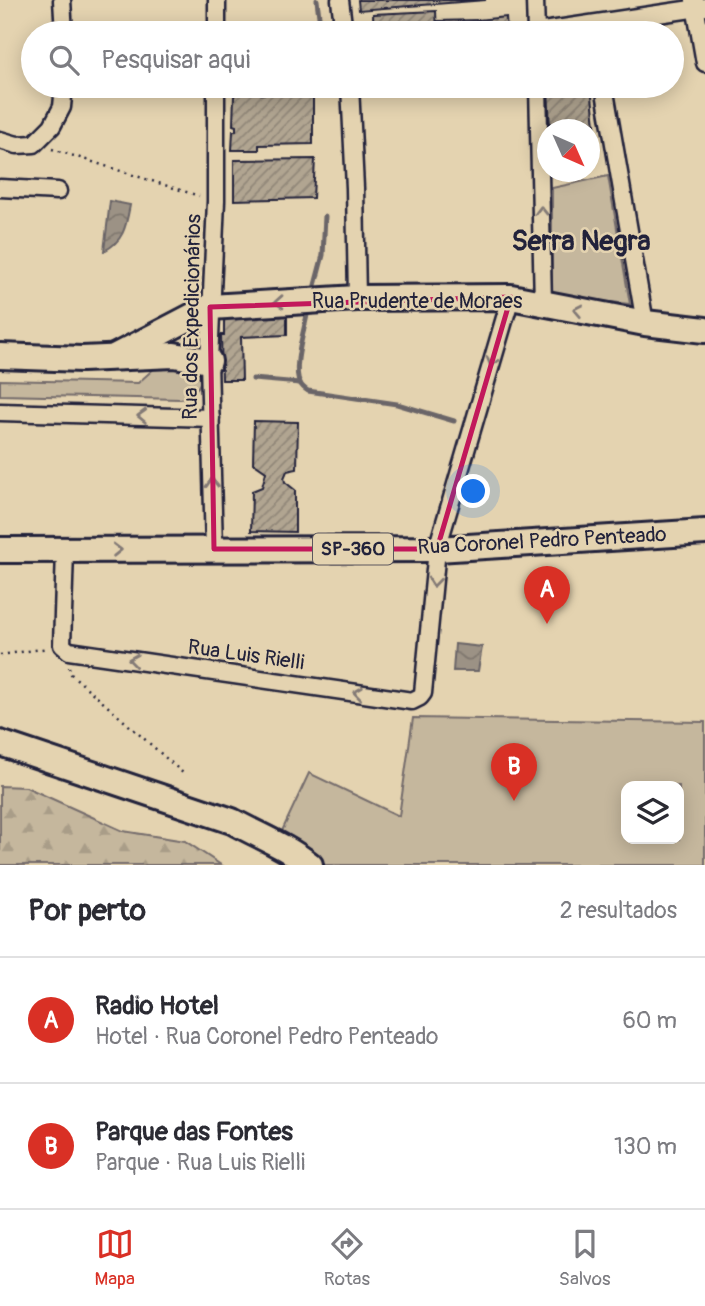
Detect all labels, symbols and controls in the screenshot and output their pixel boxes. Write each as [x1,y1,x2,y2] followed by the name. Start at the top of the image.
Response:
[21,21,684,98] search box
[45,41,83,79] icon: search
[101,44,250,76] text: Pesquisar aqui
[537,119,600,182] north arrow
[533,205,549,216] one-way arrow
[177,213,207,420] street label: Rua dos Expedicionários
[511,224,651,259] district label: Serra Negra
[312,288,523,315] street label: Rua Prudente de Moraes
[273,295,284,310] one-way arrow
[572,304,584,319] one-way arrow
[485,356,500,368] one-way arrow
[137,408,147,424] one-way arrow
[456,474,490,508] your location
[205,478,220,489] one-way arrow
[417,521,667,561] street label: Rua Coronel Pedro Penteado
[313,534,393,564] road number: SP-360
[112,542,123,558] one-way arrow
[524,566,570,624] pin: A
[426,576,441,588] one-way arrow
[186,633,306,677] street label: Rua Luis Rielli
[127,653,139,668] one-way arrow
[352,686,364,701] one-way arrow
[491,743,537,801] pin: B
[621,781,684,844] map controls
[621,781,684,844] button: layers
[28,892,146,929] text: Por perto
[560,896,677,925] text: 2 resultados
[95,990,219,1022] text: Radio Hotel
[44,1006,58,1035] text: A
[622,1006,677,1035] text: 60 m
[95,1022,438,1051] text: Hotel · Rua Coronel Pedro Penteado
[95,1116,293,1148] text: Parque das Fontes
[44,1132,58,1161] text: B
[614,1132,677,1161] text: 130 m
[95,1148,305,1177] text: Parque · Rua Luis Rielli
[94,1225,135,1291] tab: Mapa
[324,1225,370,1291] tab: Rotas
[559,1225,611,1291] tab: Salvos

